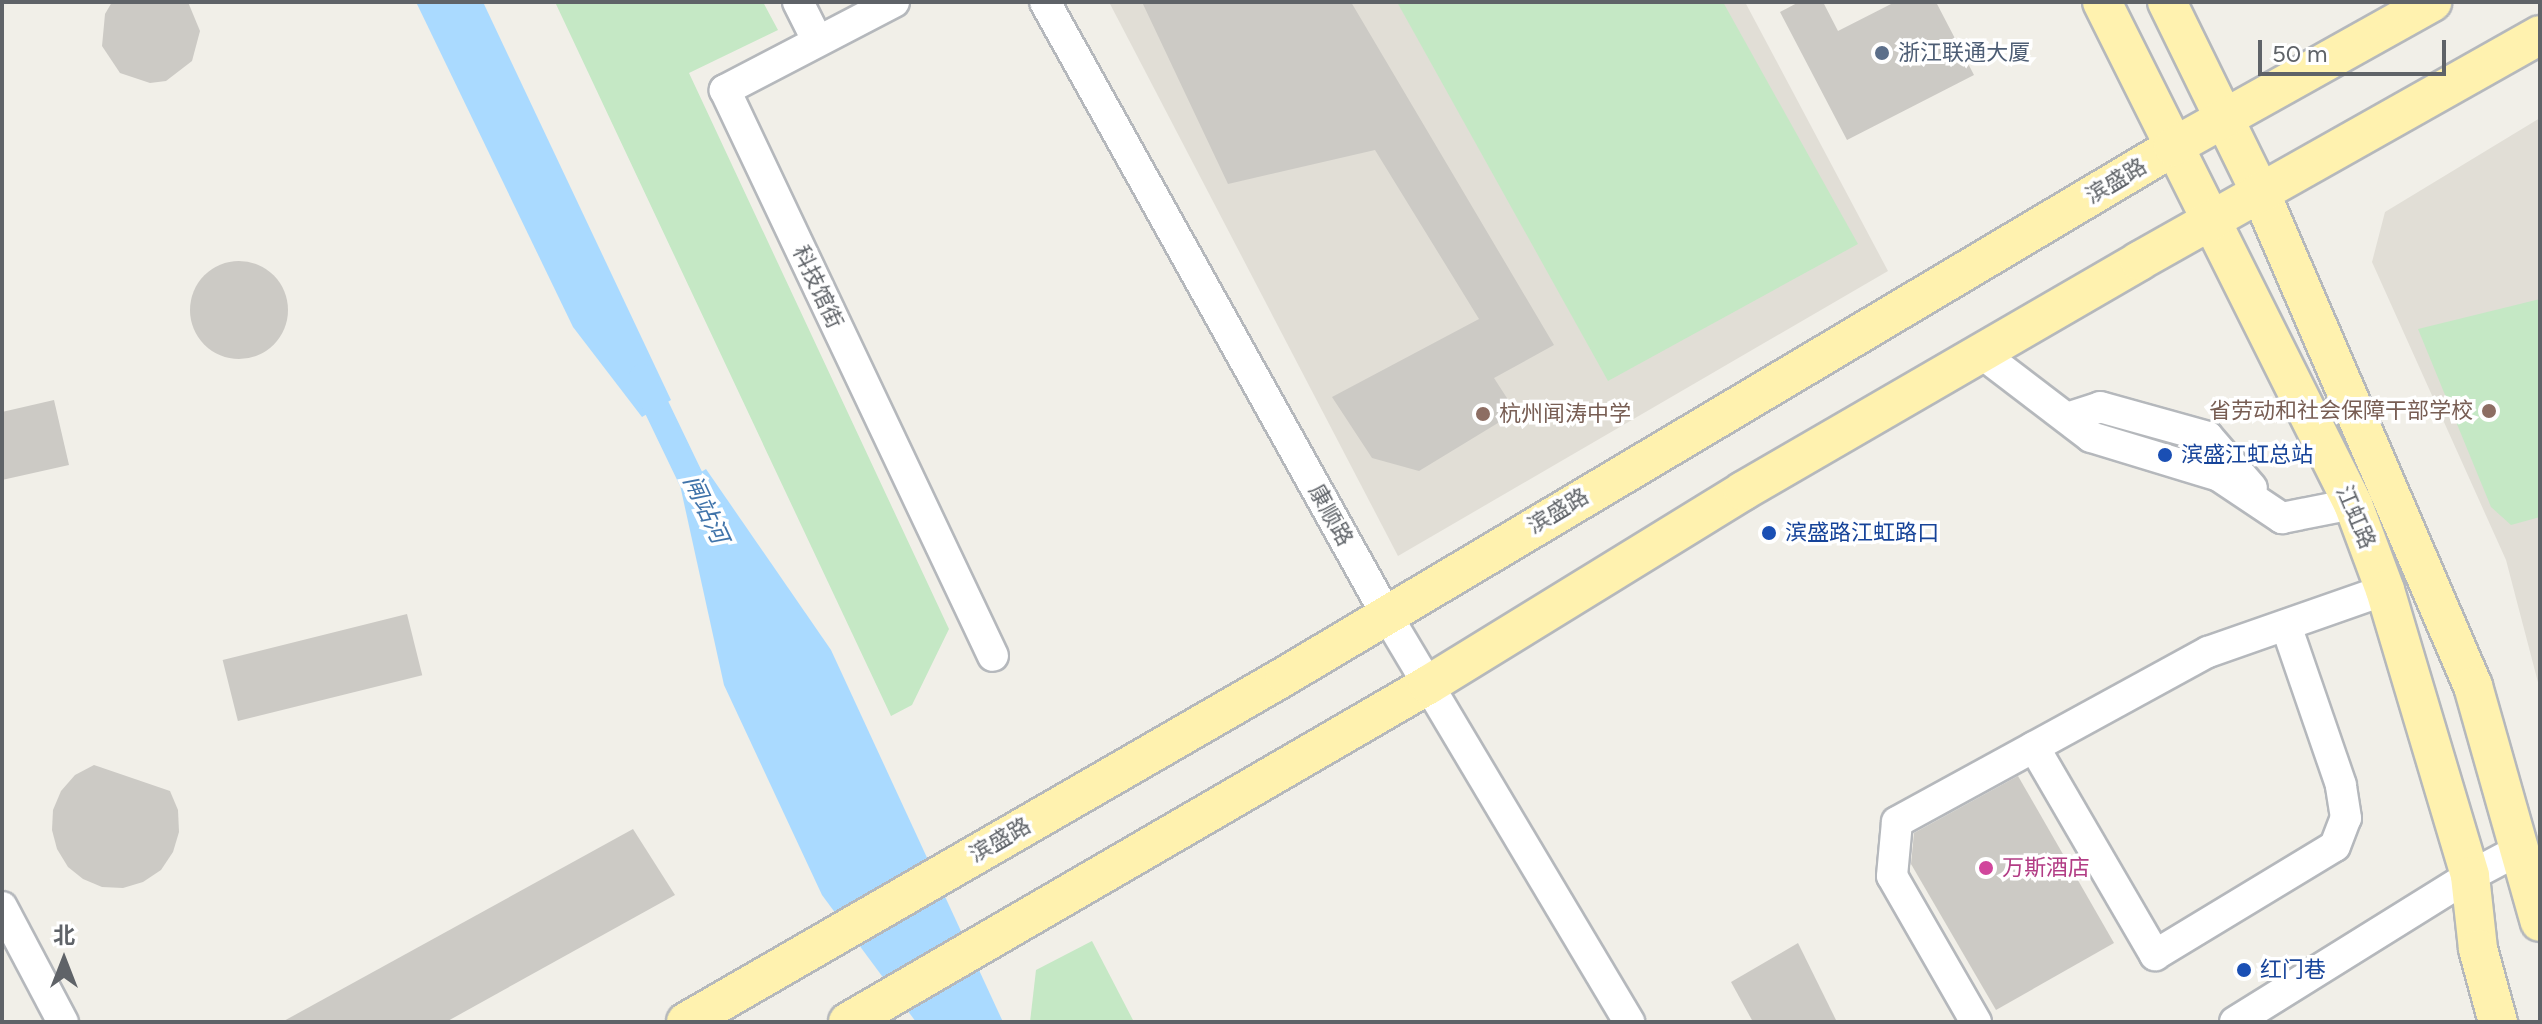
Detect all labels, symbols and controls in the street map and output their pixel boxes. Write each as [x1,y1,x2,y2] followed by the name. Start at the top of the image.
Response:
[2262,24,2450,74] scale bar
[2272,39,2328,68] text: 50 m
[1898,40,2030,66] place label: 浙江联通大厦
[1873,44,1891,62] marker: 浙江联通大厦
[2081,153,2151,209] street label: 滨盛路
[787,242,849,332] street label: 科技馆街
[2209,398,2473,424] place label: 省劳动和社会保障干部学校
[1499,401,1631,427] place label: 杭州闻涛中学
[2480,402,2498,420] marker: 省劳动和社会保障干部学校
[1474,405,1492,423] marker: 杭州闻涛中学
[2181,442,2313,468] place label: 滨盛江虹总站
[2156,446,2174,464] marker: 滨盛江虹总站
[678,470,734,548] water label: 闸站河
[1303,480,1359,550] street label: 康顺路
[2331,481,2381,553] street label: 江虹路
[1523,483,1593,539] street label: 滨盛路
[1785,520,1939,546] place label: 滨盛路江虹路口
[1760,524,1778,542] marker: 滨盛路江虹路口
[965,812,1035,868] street label: 滨盛路
[2002,855,2090,881] place label: 万斯酒店
[1977,859,1995,877] marker: 万斯酒店
[24,920,104,1000] north arrow
[53,922,75,949] text: 北
[2260,957,2326,983] place label: 红门巷
[2235,961,2253,979] marker: 红门巷

